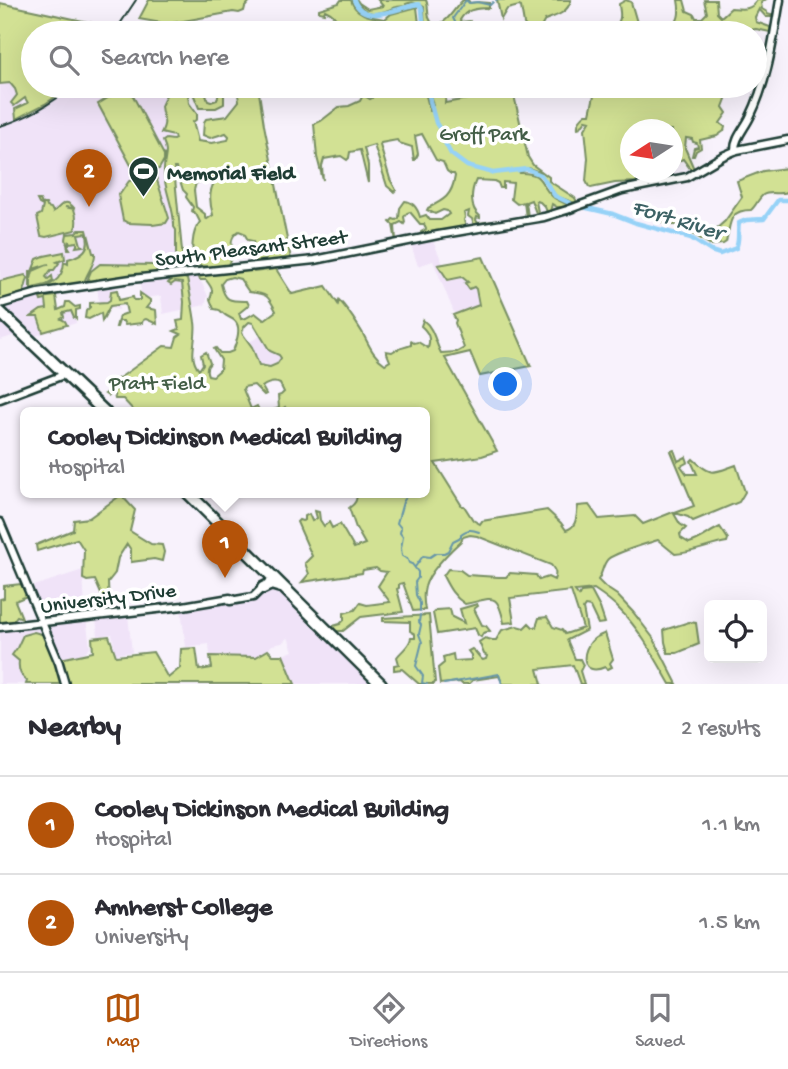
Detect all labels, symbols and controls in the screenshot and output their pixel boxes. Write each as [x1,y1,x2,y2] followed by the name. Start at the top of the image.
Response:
[21,21,767,98] search box
[45,41,83,79] icon: search
[101,44,229,75] text: Search here
[620,119,683,182] north arrow
[439,124,531,149] park label: Groff Park
[66,149,112,207] pin: 2
[127,155,161,199] sports icon: Memorial Field
[167,163,297,188] place label: Memorial Field
[628,195,730,249] water label: Fort River
[154,226,351,275] street label: South Pleasant Street
[488,367,522,401] your location
[108,373,207,398] park label: Pratt Field
[20,407,430,498] popup
[48,424,402,455] text: Cooley Dickinson Medical Building
[48,455,125,482] text: Hospital
[202,520,248,578] pin: 1
[39,580,179,621] street label: University Drive
[704,600,767,663] map controls
[704,600,767,663] button: locate
[28,712,121,747] text: Nearby
[681,716,760,743] text: 2 results
[95,796,449,827] text: Cooley Dickinson Medical Building
[46,812,56,839] text: 1
[702,812,760,839] text: 1.1 km
[95,827,172,854] text: Hospital
[95,894,272,925] text: Amherst College
[45,910,57,937] text: 2
[699,910,760,937] text: 1.5 km
[95,925,189,952] text: University
[104,989,142,1054] tab: Map
[350,989,427,1054] tab: Directions
[635,989,684,1054] tab: Saved

